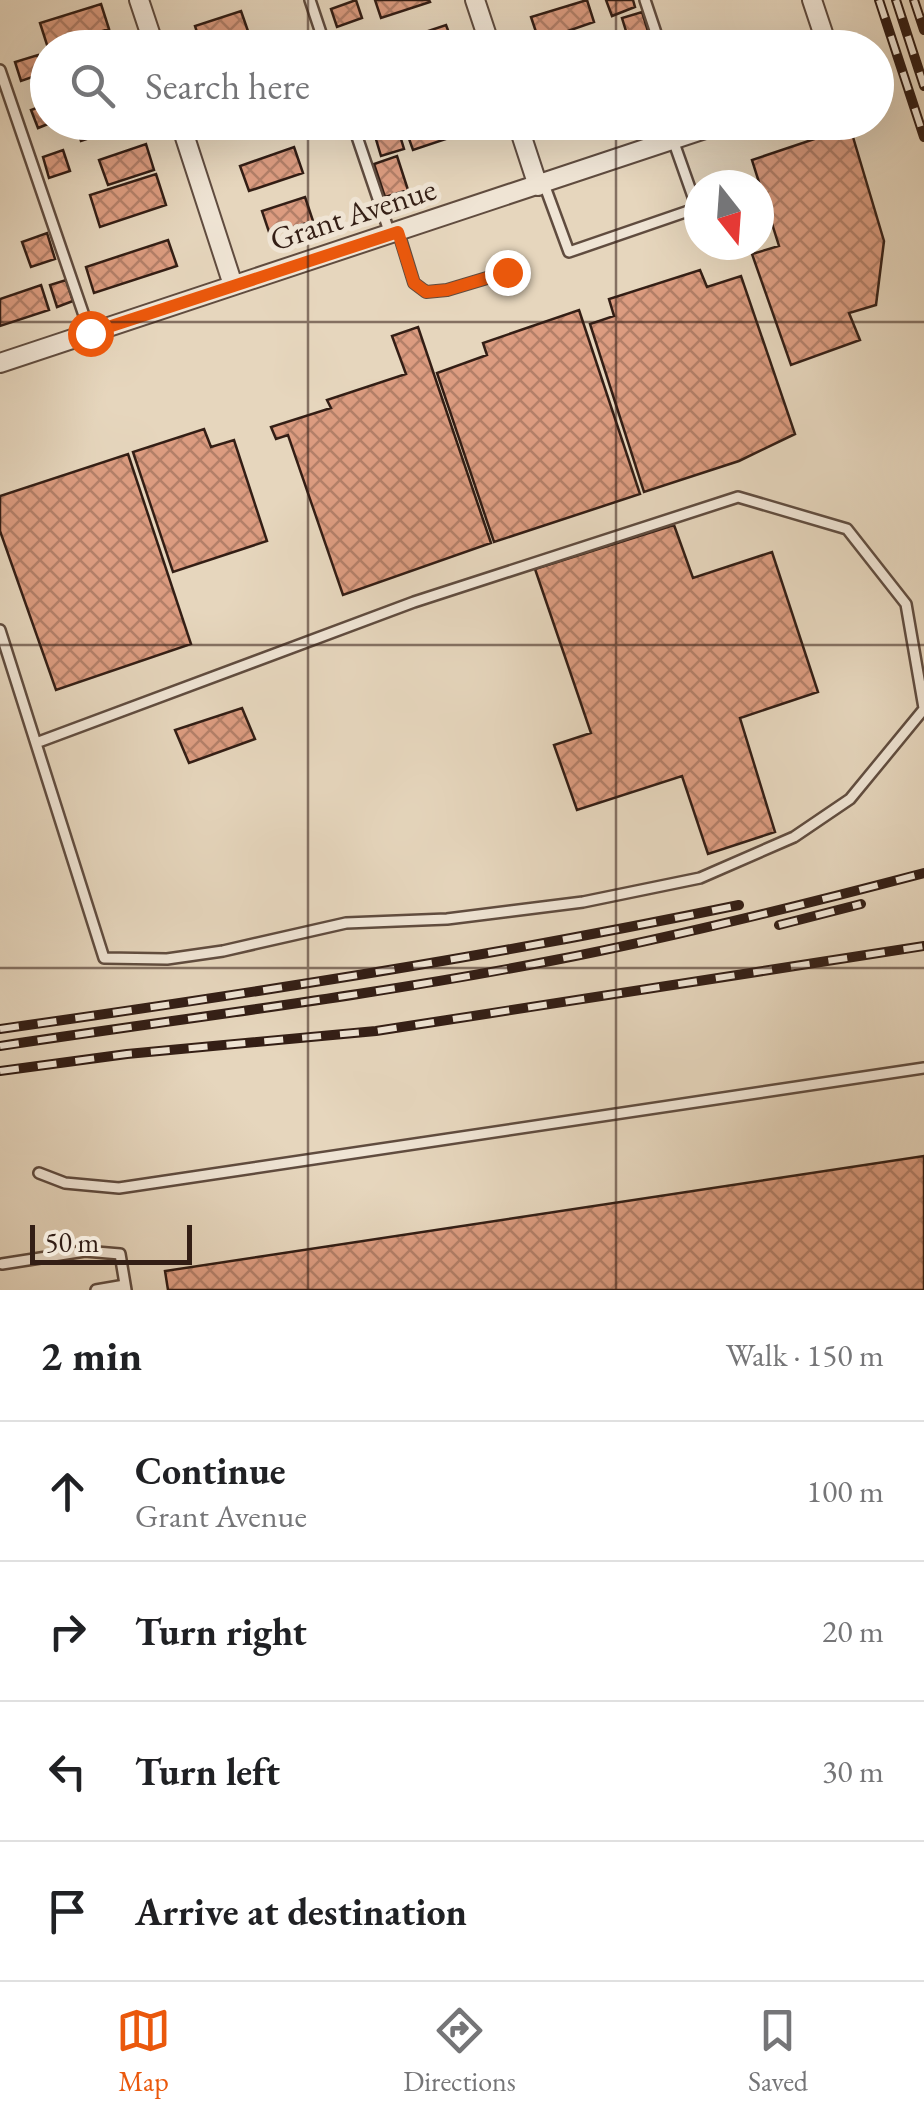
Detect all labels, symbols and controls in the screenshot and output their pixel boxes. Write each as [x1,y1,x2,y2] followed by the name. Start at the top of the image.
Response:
[30,30,894,140] search box
[65,58,120,113] icon: search
[145,61,310,110] text: Search here
[265,167,441,261] street label: Grant Avenue
[684,170,774,260] north arrow
[485,250,531,296] route end
[68,311,114,357] route start
[30,1220,192,1264] scale bar
[45,1224,99,1260] text: 50 m
[40,1328,142,1383] text: 2 min
[726,1334,884,1376] text: Walk · 150 m
[135,1446,286,1495] text: Continue
[40,1464,95,1519] icon: ahead
[807,1470,884,1512] text: 100 m
[135,1495,307,1537] text: Grant Avenue
[40,1604,95,1659] icon: right
[135,1607,307,1656] text: Turn right
[822,1610,884,1652] text: 20 m
[40,1744,95,1799] icon: left
[135,1747,280,1796] text: Turn left
[822,1750,884,1792] text: 30 m
[40,1884,95,1939] icon: arrive
[135,1887,467,1936] text: Arrive at destination
[116,2003,171,2099] tab: Map
[403,2003,516,2099] tab: Directions
[748,2003,808,2099] tab: Saved

